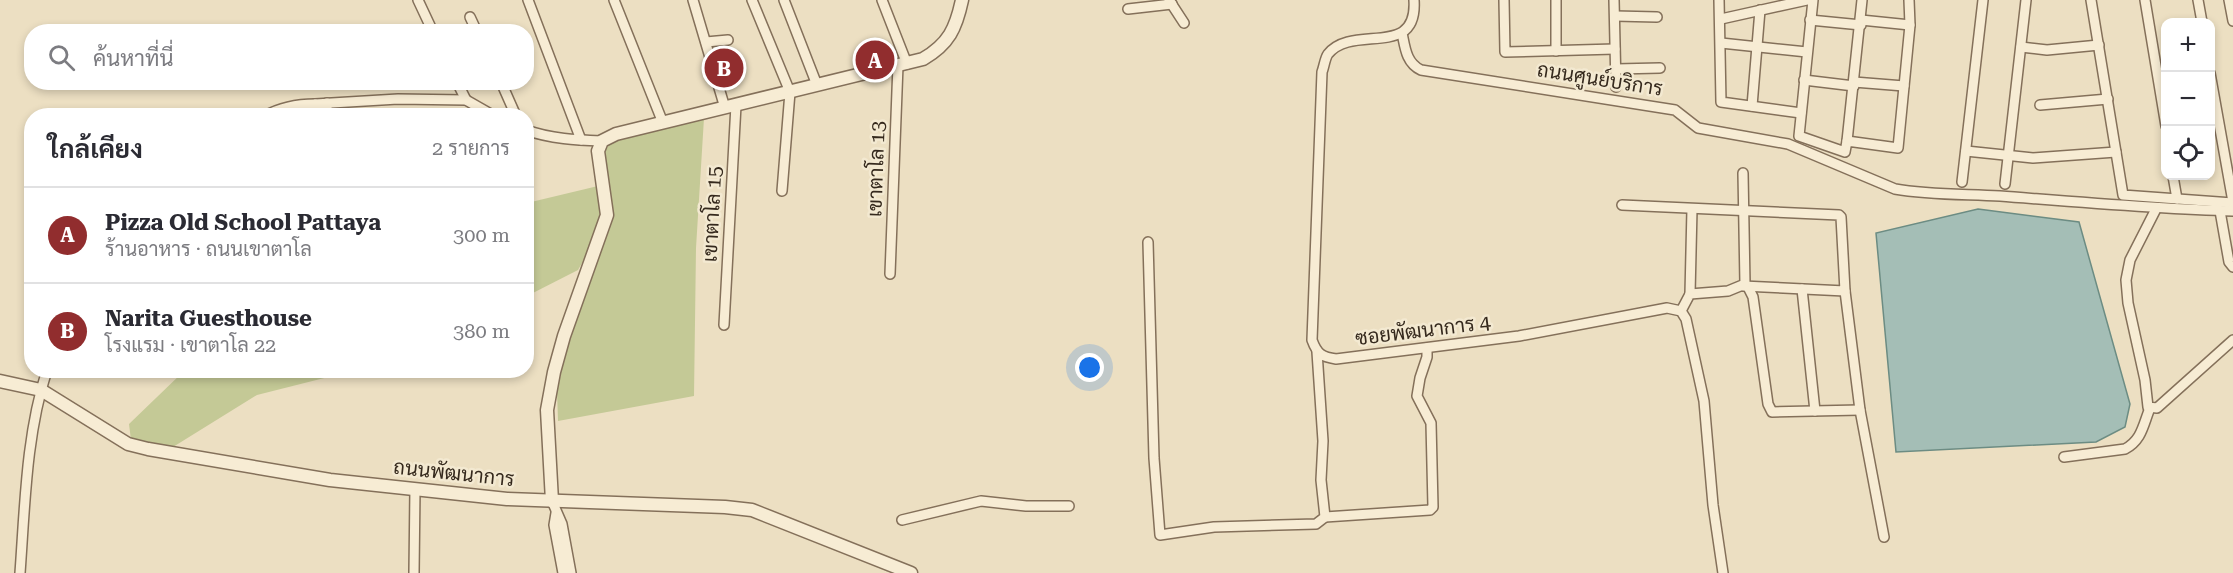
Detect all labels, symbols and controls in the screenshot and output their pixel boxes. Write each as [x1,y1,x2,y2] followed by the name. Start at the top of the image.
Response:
[2161,18,2215,180] map controls
[2161,18,2215,72] button: +
[24,24,534,90] search box
[856,38,894,82] pin: A
[45,41,78,74] icon: search
[93,46,173,71] text: ค้นหาที่นี่
[704,46,744,90] pin: B
[1535,55,1665,104] street label: ถนนศูนย์บริการ
[2161,72,2215,126] button: −
[861,120,890,218] street label: เขาตาโล 13
[2161,126,2215,180] button: locate
[48,134,143,164] text: ใกล้เคียง
[432,136,510,160] text: 2 รายการ
[696,165,727,263] street label: เขาตาโล 15
[105,210,381,235] text: Pizza Old School Pattaya
[60,223,75,247] text: A
[453,223,510,247] text: 300 m
[105,237,312,261] text: ร้านอาหาร · ถนนเขาตาโล
[105,306,312,331] text: Narita Guesthouse
[1354,310,1493,350] street label: ซอยพัฒนาการ 4
[60,319,75,343] text: B
[453,319,510,343] text: 380 m
[105,333,276,357] text: โรงแรม · เขาตาโล 22
[1075,353,1104,382] your location
[392,455,516,491] street label: ถนนพัฒนาการ

